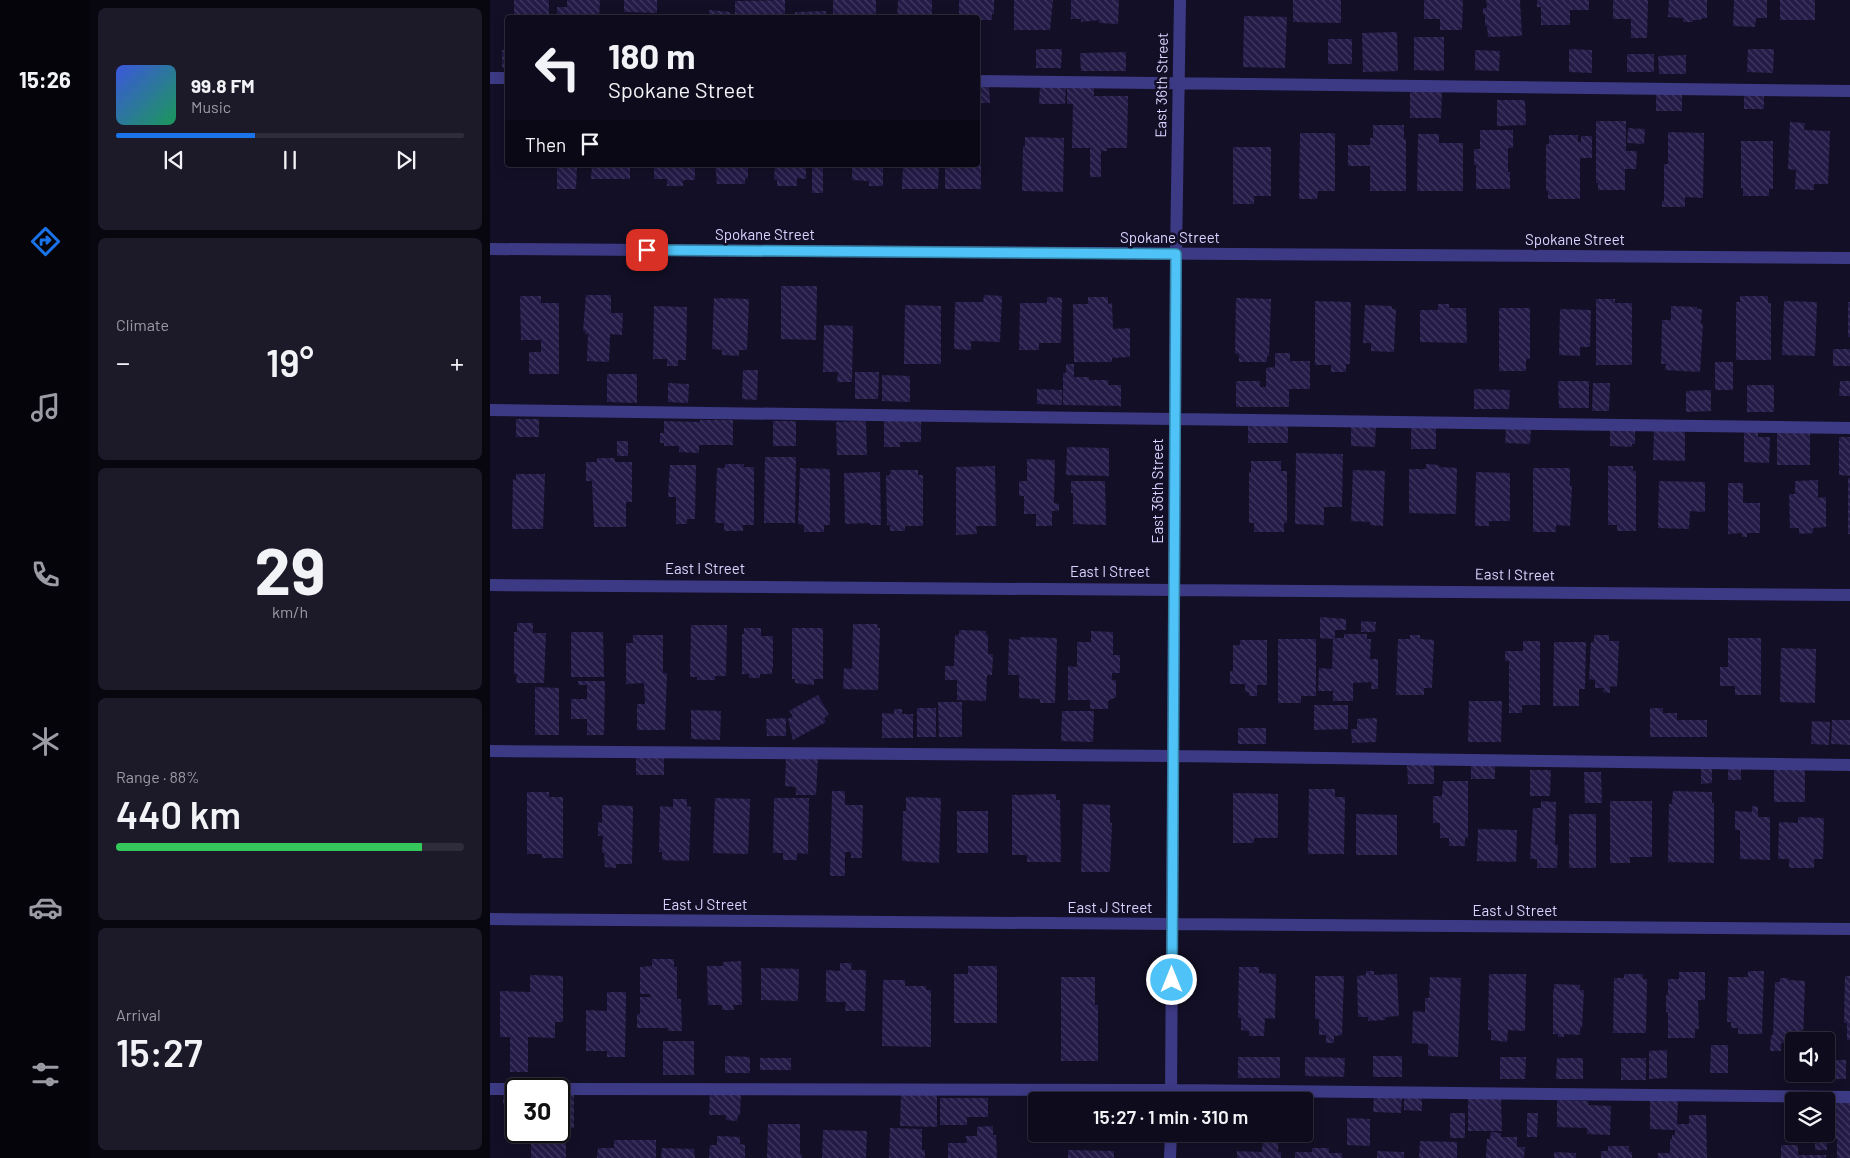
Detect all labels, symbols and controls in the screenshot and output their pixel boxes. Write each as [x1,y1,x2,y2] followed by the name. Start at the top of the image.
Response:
[1151,32,1171,138] street label: East 36th Street
[608,34,696,76] text: 180 m
[525,35,590,100] icon: left
[19,66,71,92] text: 15:26
[191,74,255,97] text: 99.8 FM
[608,76,755,102] text: Spokane Street
[191,97,231,116] text: Music
[576,130,604,158] icon: arrive
[525,133,566,156] text: Then
[160,146,188,174] icon: previous
[276,146,304,174] icon: pause
[392,146,420,174] icon: next
[28,224,63,259] icon: directions
[715,225,815,243] street label: Spokane Street
[1120,228,1220,246] street label: Spokane Street
[626,229,668,271] pin
[1525,230,1625,248] street label: Spokane Street
[633,236,661,264] icon: arrive
[116,315,169,334] text: Climate
[266,339,314,385] text: 19°
[116,345,130,379] text: −
[450,345,464,379] text: +
[28,390,63,425] icon: music
[1148,438,1166,544] street label: East 36th Street
[255,530,325,608] text: 29
[28,557,63,592] icon: phone
[665,559,745,577] street label: East I Street
[1070,562,1150,580] street label: East I Street
[1475,564,1555,584] street label: East I Street
[272,602,308,621] text: km/h
[28,724,63,759] icon: climate
[116,767,200,786] text: Range · 88%
[116,791,241,837] text: 440 km
[28,890,63,925] icon: car
[662,895,748,913] street label: East J Street
[1067,898,1153,916] street label: East J Street
[1472,901,1558,919] street label: East J Street
[1145,953,1197,1005] position arrow
[116,1005,161,1024] text: Arrival
[116,1029,203,1075] text: 15:27
[1785,1032,1835,1142] map controls
[1785,1032,1835,1082] button: sound
[28,1057,63,1092] icon: filters
[505,1078,570,1143] speed limit sign: 30
[1785,1092,1835,1142] button: layers
[1093,1105,1248,1128] text: 15:27 · 1 min · 310 m

